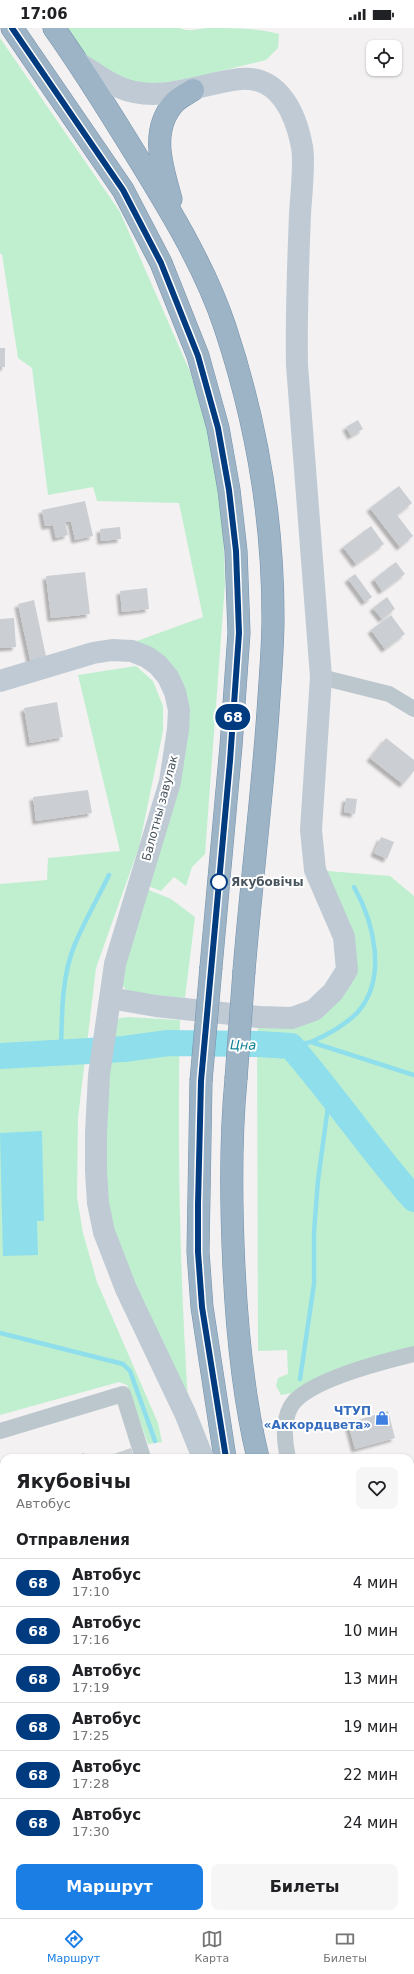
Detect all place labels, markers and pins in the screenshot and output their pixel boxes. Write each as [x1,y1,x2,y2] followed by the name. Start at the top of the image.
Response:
[210,873,228,891] marker: Якубовічы
[231,875,304,889] place label: Якубовічы
[264,1404,371,1432] place label: ЧТУП «Аккордцвета»
[374,1410,390,1426] shop icon: ЧТУП «Аккордцвета»

